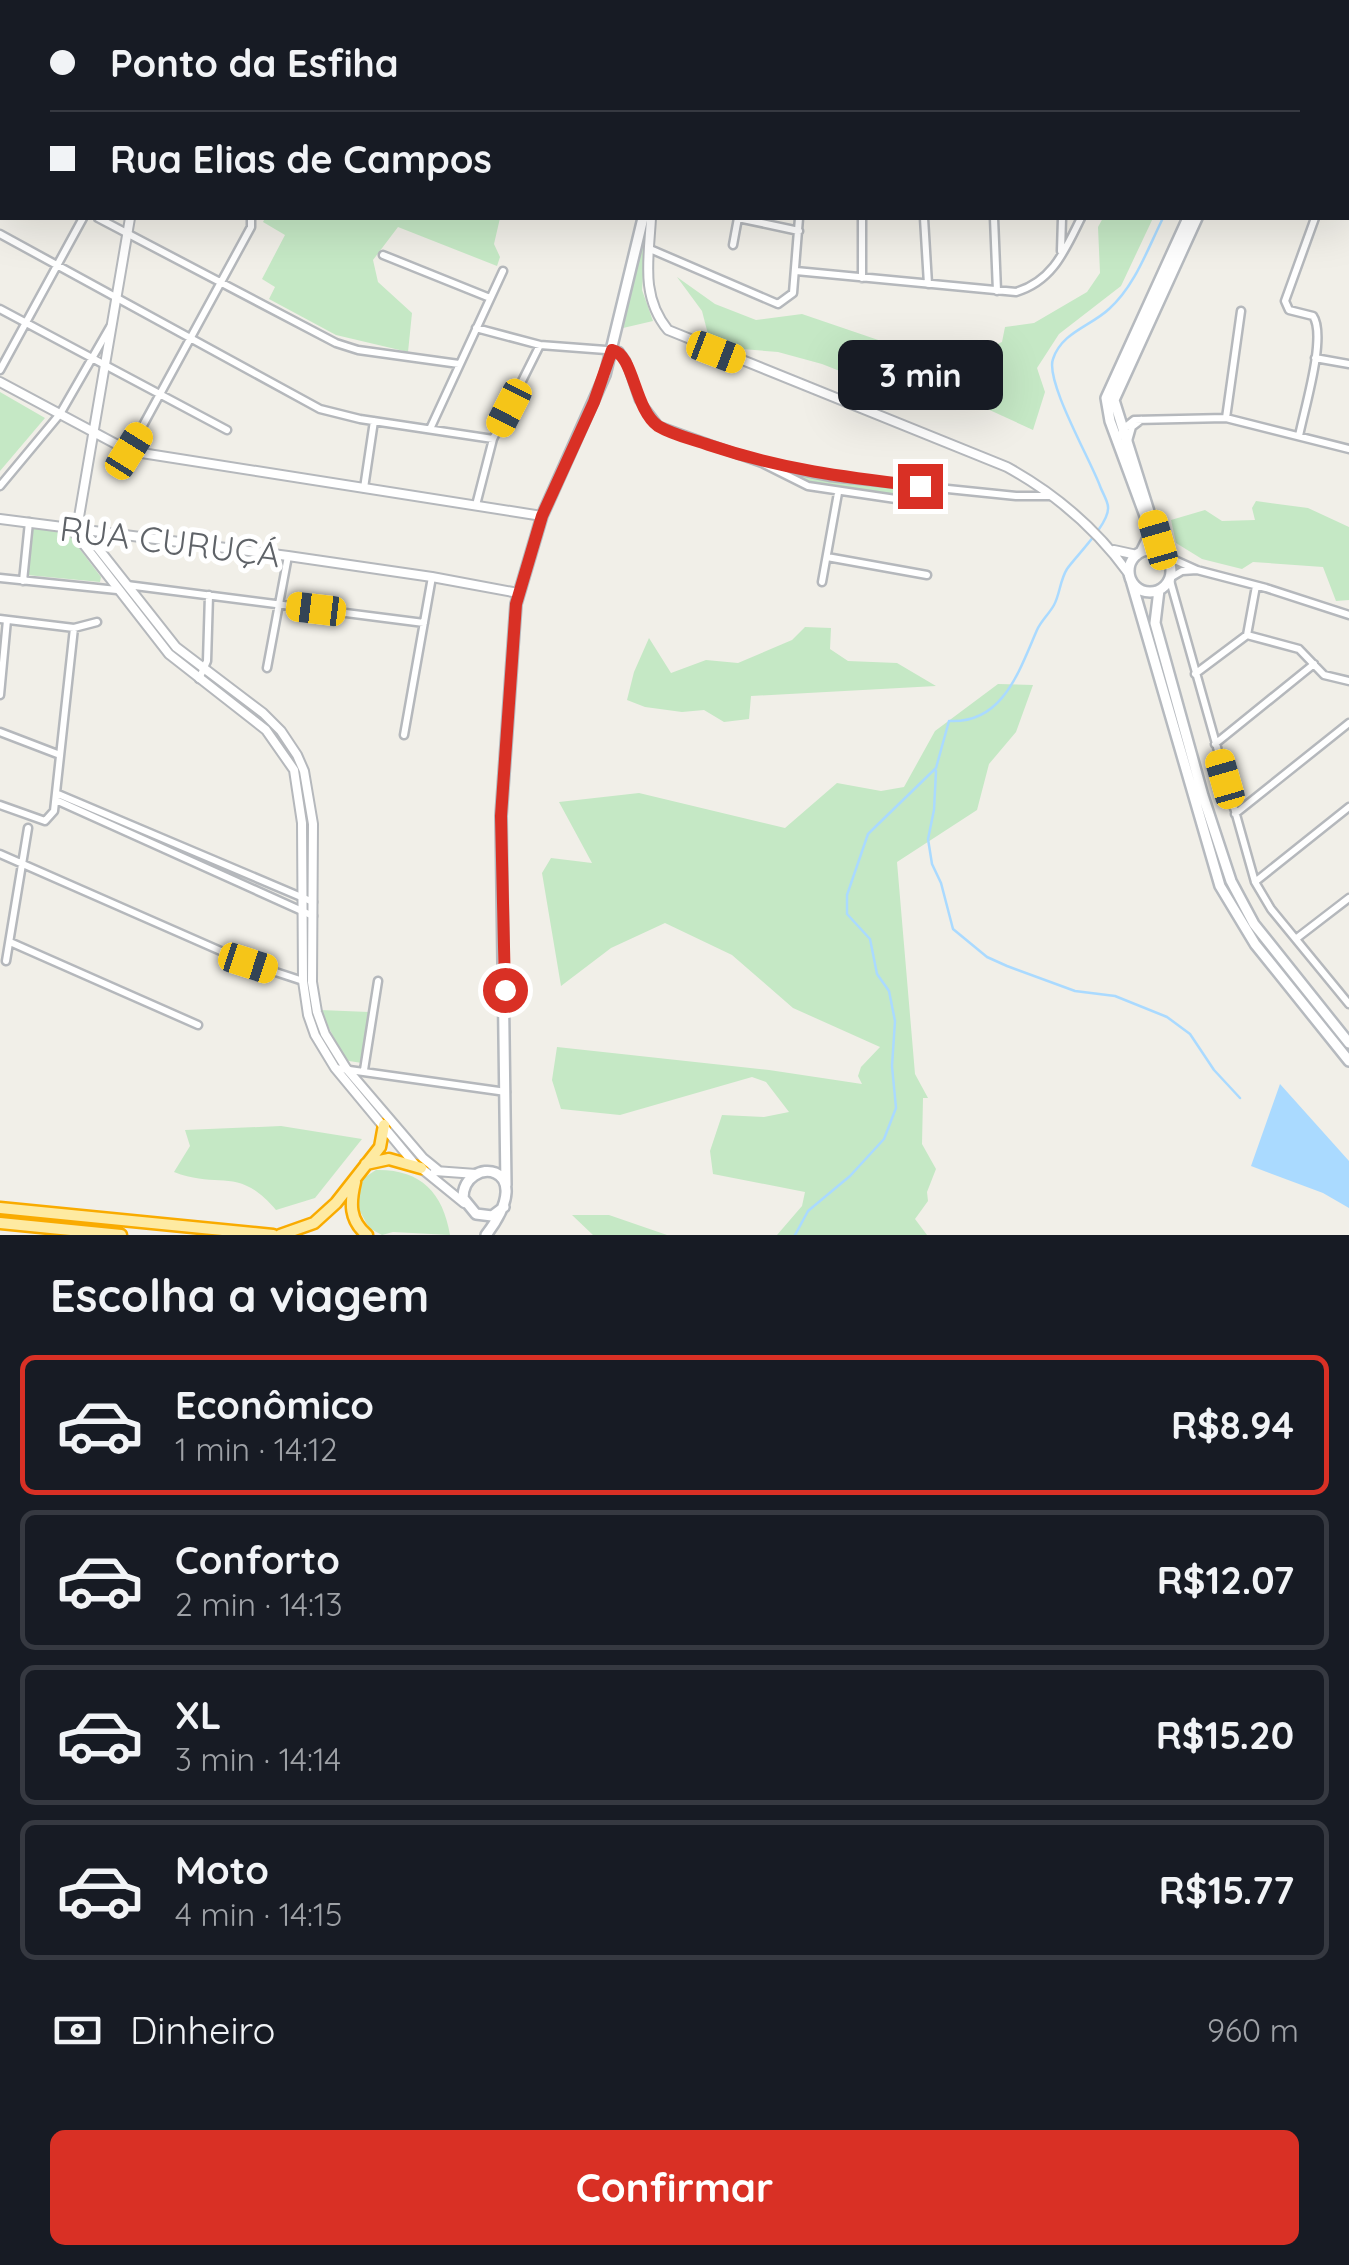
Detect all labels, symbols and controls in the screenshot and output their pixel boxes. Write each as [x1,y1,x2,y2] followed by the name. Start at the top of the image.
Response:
[110,39,399,87] text: Ponto da Esfiha
[110,135,492,183] text: Rua Elias de Campos
[683,327,749,377] car
[838,341,1002,411] callout: 3 min
[879,355,962,395] text: 3 min
[482,374,536,442] car
[100,418,158,484] car
[898,464,943,509] route end
[57,506,283,576] street label: RUA CURUÇÁ
[1135,507,1181,573] car
[284,590,348,628] car
[1202,746,1248,812] car
[215,939,281,987] car
[483,968,528,1013] route start
[50,1267,429,1323] text: Escolha a viagem
[55,1380,145,1470] icon: car
[175,1381,374,1429] text: Econômico
[1171,1401,1294,1449] text: R$8.94
[175,1429,338,1469] text: 1 min · 14:12
[55,1535,145,1625] icon: car
[175,1536,340,1584] text: Conforto
[1157,1556,1294,1604] text: R$12.07
[175,1584,343,1624] text: 2 min · 14:13
[55,1690,145,1780] icon: car
[175,1691,221,1739] text: XL
[1156,1711,1294,1759] text: R$15.20
[175,1739,341,1779] text: 3 min · 14:14
[55,1845,145,1935] icon: car
[175,1846,269,1894] text: Moto
[1159,1866,1294,1914] text: R$15.77
[175,1894,342,1934] text: 4 min · 14:15
[50,2003,105,2058] icon: cash
[130,2006,275,2054] text: Dinheiro
[1207,2010,1299,2050] text: 960 m
[50,2130,1299,2245] button: Confirmar

